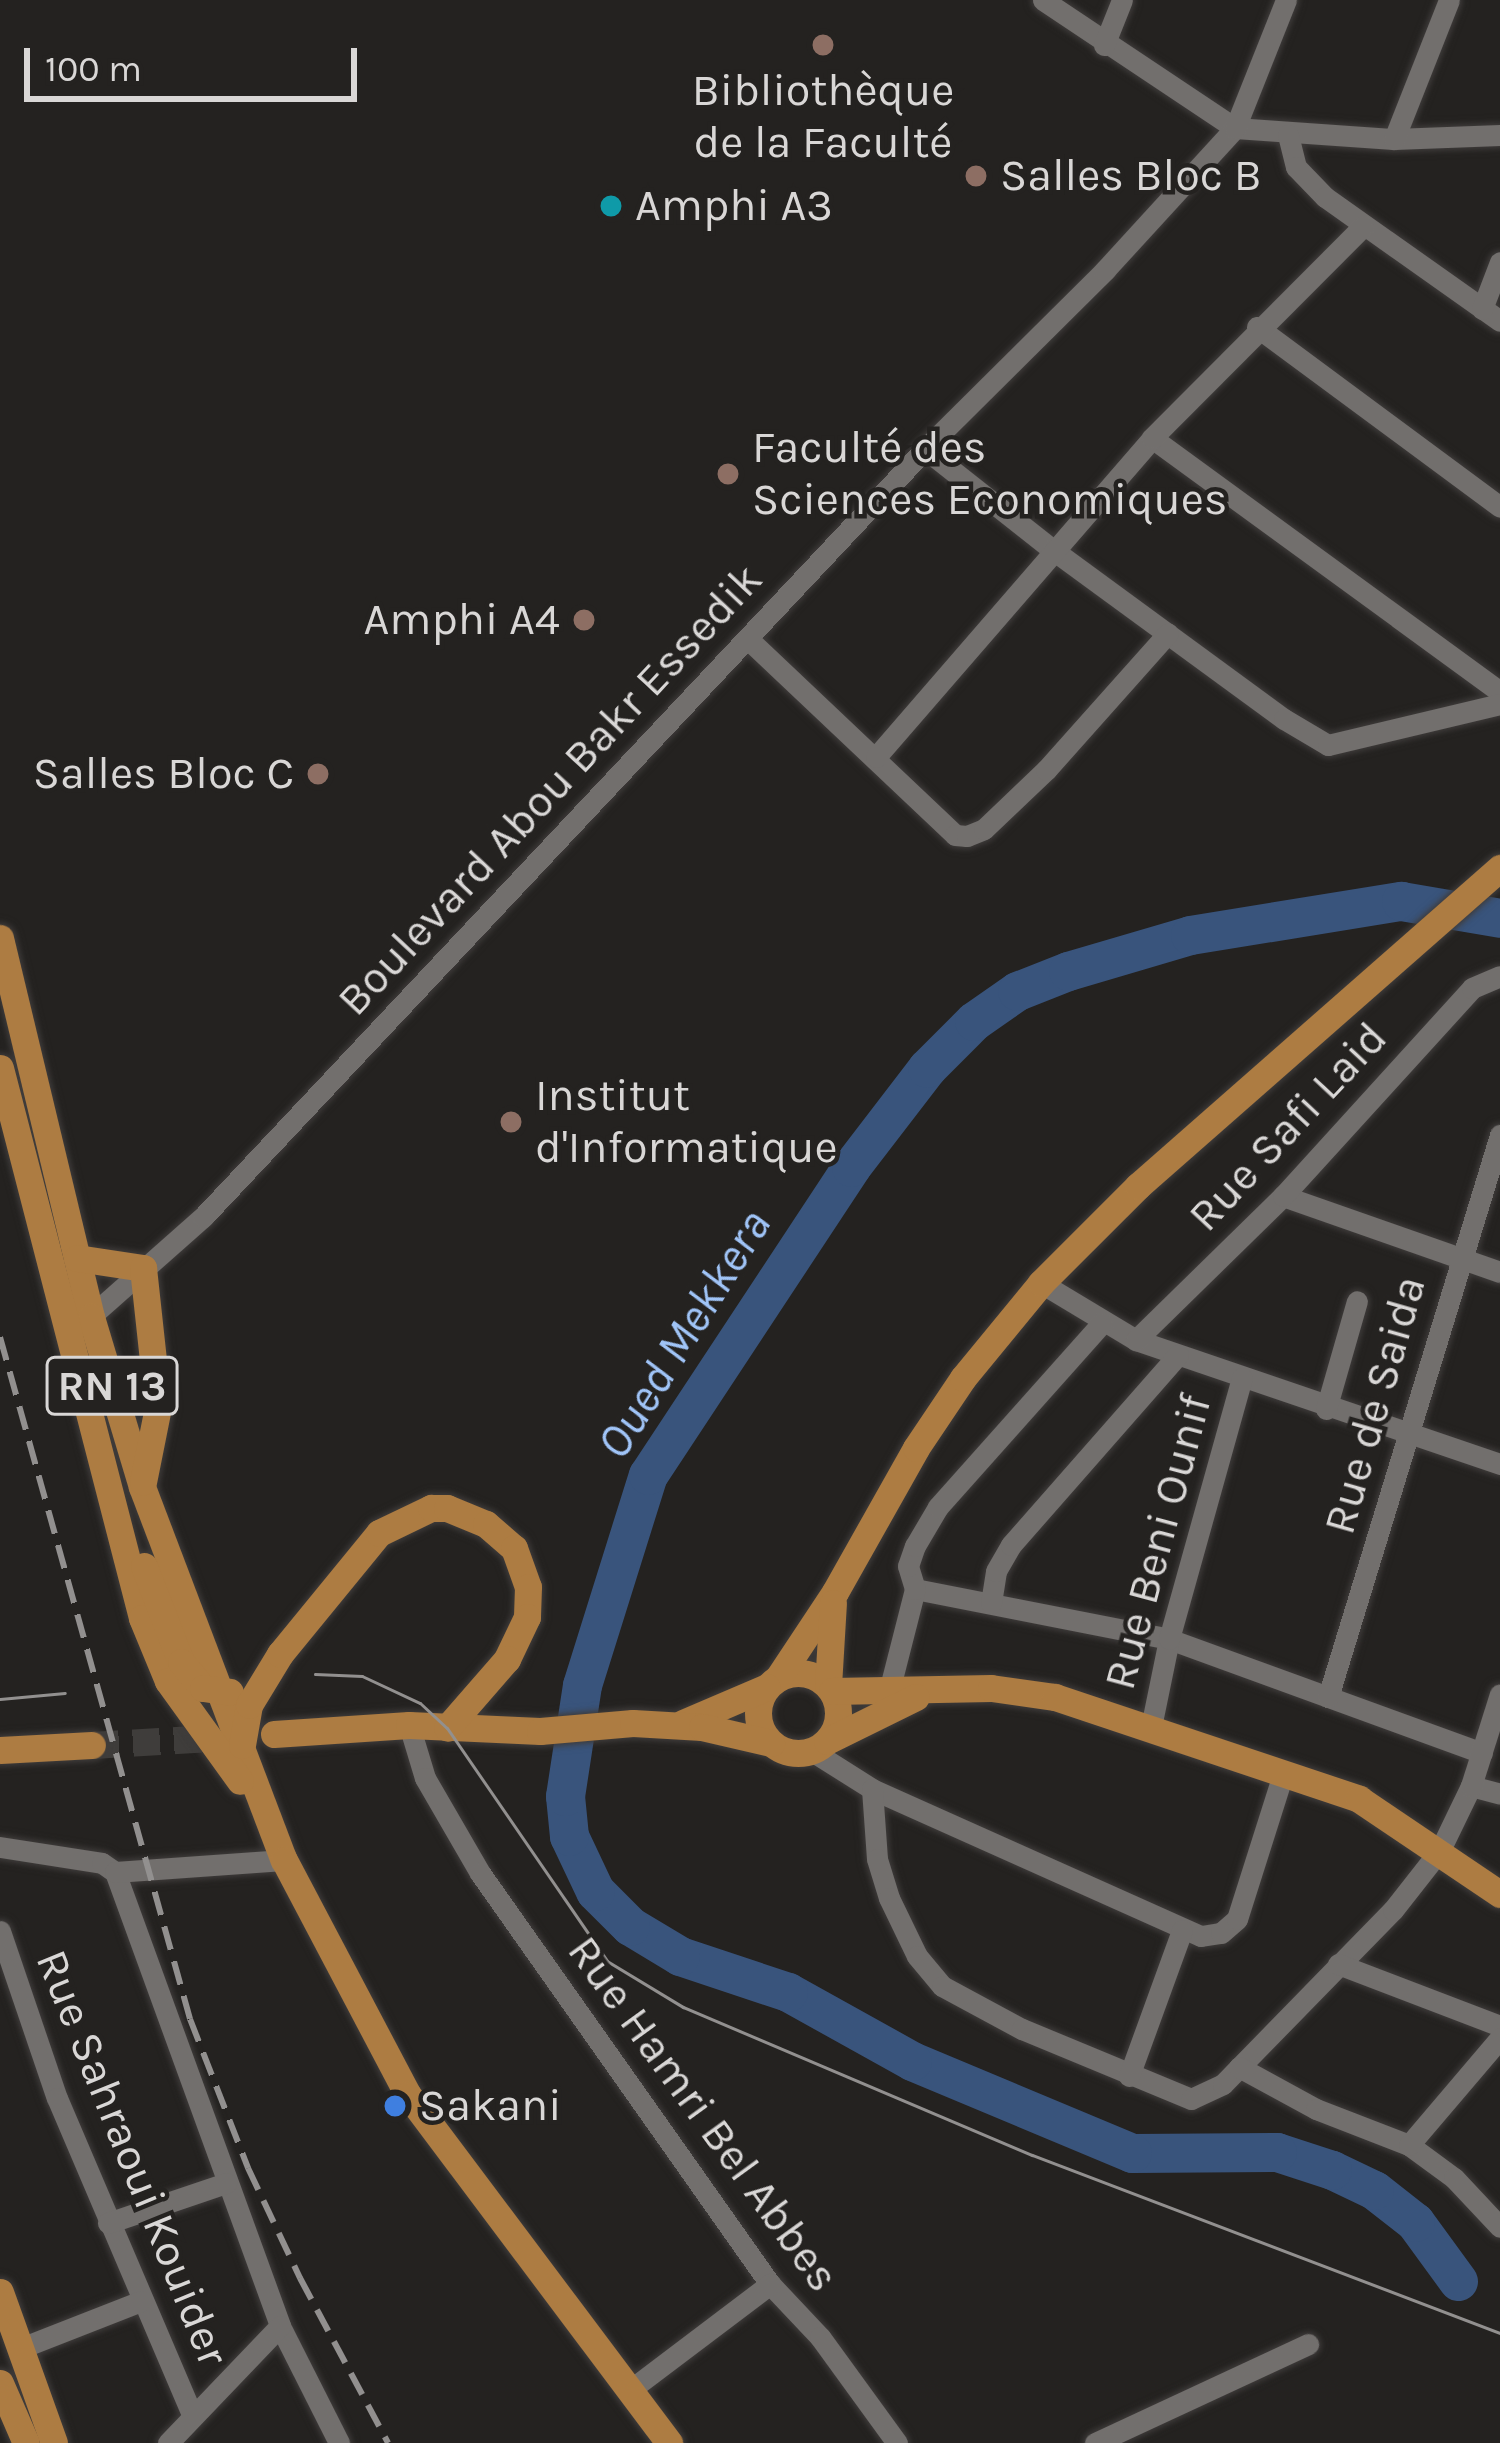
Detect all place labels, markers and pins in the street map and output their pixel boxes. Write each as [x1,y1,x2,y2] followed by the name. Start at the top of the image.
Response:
[810,32,836,58] marker: Bibliothèque de la Faculté
[692,64,954,170] place label: Bibliothèque de la Faculté
[1000,149,1262,203] place label: Salles Bloc B
[963,163,989,189] marker: Salles Bloc B
[635,179,833,233] place label: Amphi A3
[598,193,624,219] marker: Amphi A3
[752,421,1227,527] place label: Faculté des Sciences Economiques
[715,461,741,487] marker: Faculté des Sciences Economiques
[364,593,560,647] place label: Amphi A4
[571,607,597,633] marker: Amphi A4
[33,747,294,801] place label: Salles Bloc C
[305,761,331,787] marker: Salles Bloc C
[535,1069,838,1175] place label: Institut d'Informatique
[498,1109,524,1135] marker: Institut d'Informatique
[419,2079,562,2133] place label: Sakani
[382,2093,408,2119] marker: Sakani

